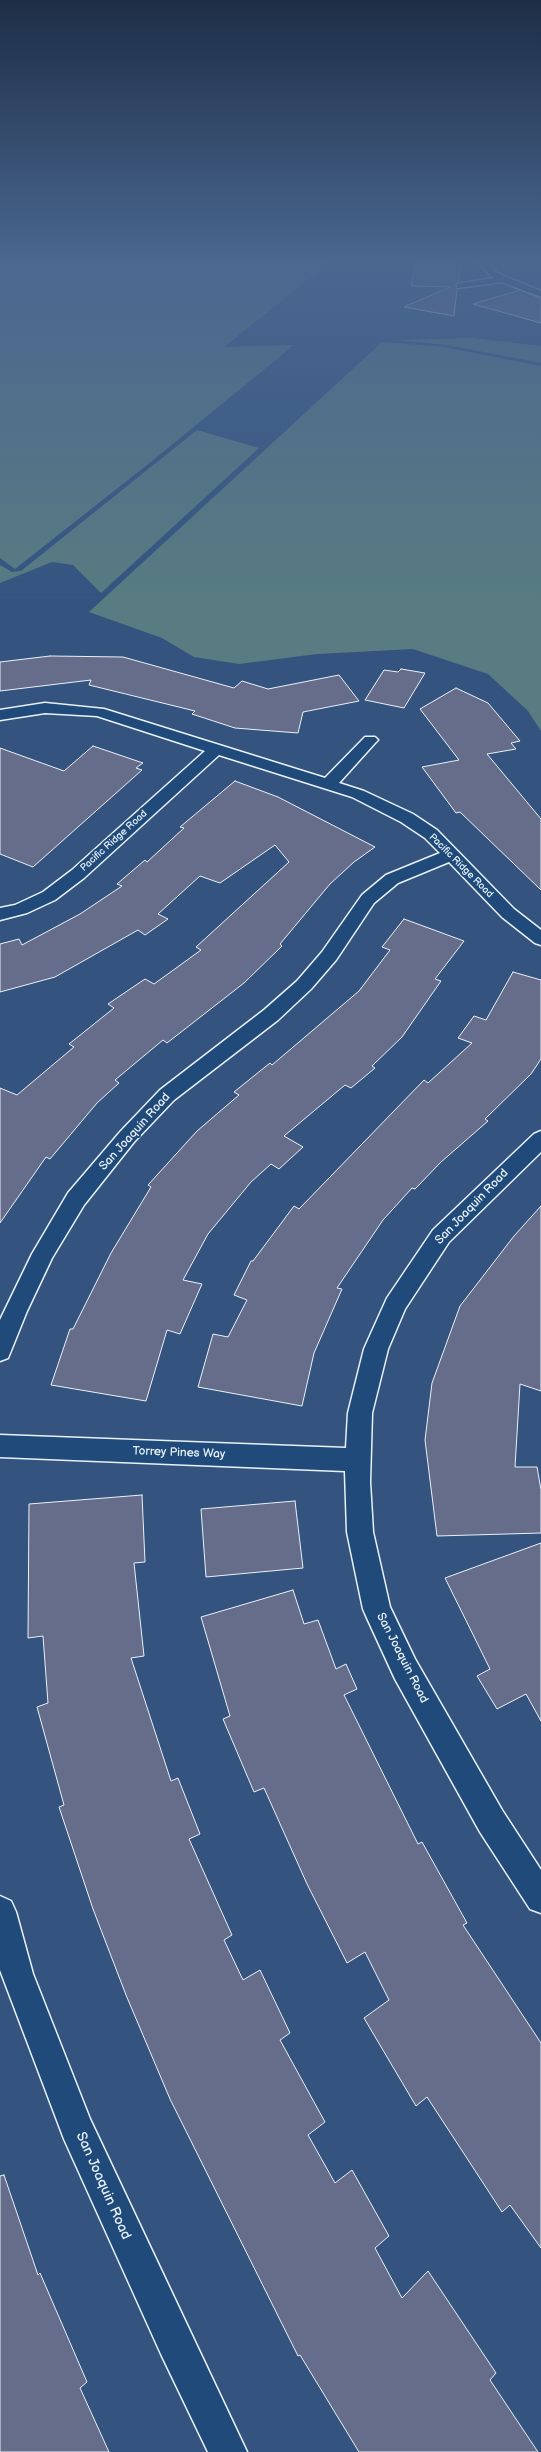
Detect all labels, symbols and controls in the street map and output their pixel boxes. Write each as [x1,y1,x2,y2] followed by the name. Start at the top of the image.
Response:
[78,808,150,874] street label: Pacific Ridge Road
[426,831,496,901] street label: Pacific Ridge Road
[96,1090,174,1174] street label: San Joaquin Road
[432,1166,512,1248] street label: San Joaquin Road
[132,1444,226,1462] street label: Torrey Pines Way
[373,1611,431,1705] street label: San Joaquin Road
[72,2130,134,2242] street label: San Joaquin Road

